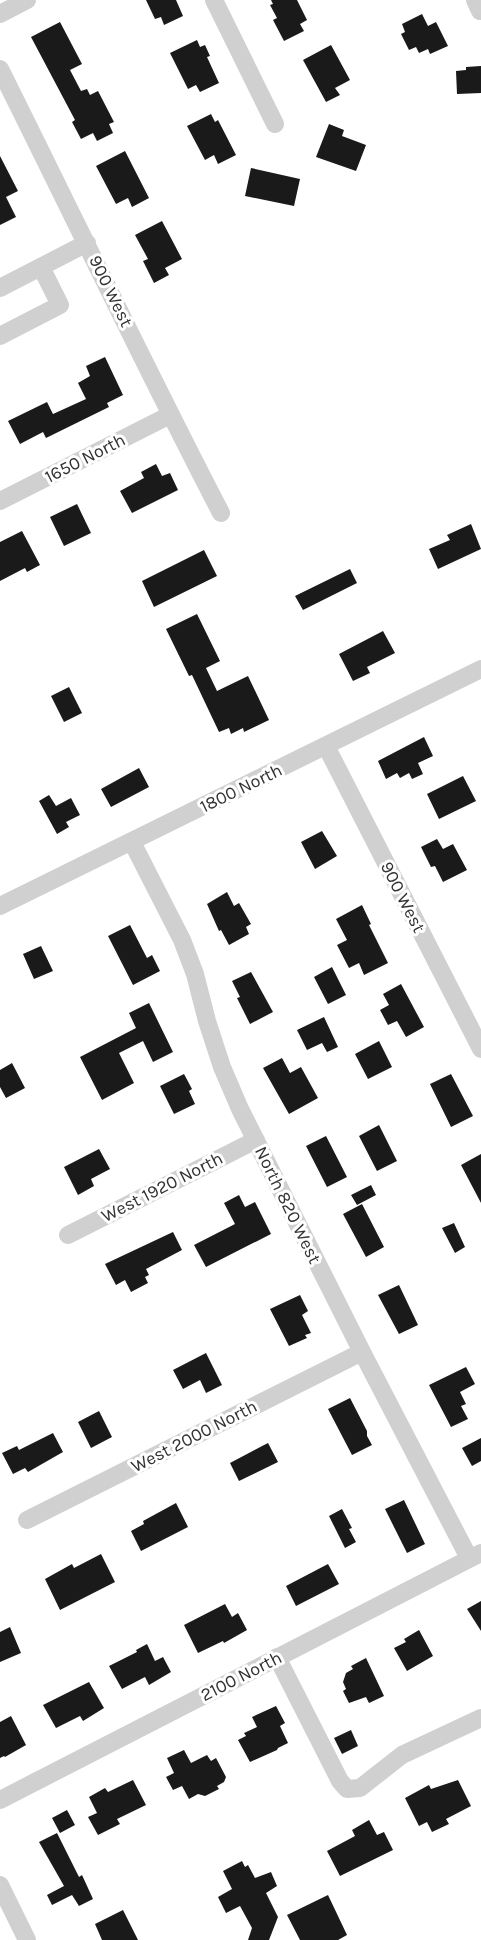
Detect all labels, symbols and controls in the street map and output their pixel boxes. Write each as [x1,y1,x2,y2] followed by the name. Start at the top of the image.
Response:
[84,252,138,331] street label: 900 West
[41,428,129,488] street label: 1650 North
[196,759,286,817] street label: 1800 North
[376,858,430,937] street label: 900 West
[250,1143,326,1268] street label: North 820 West
[98,1147,226,1227] street label: West 1920 North
[127,1395,261,1477] street label: West 2000 North
[197,1646,285,1706] street label: 2100 North

